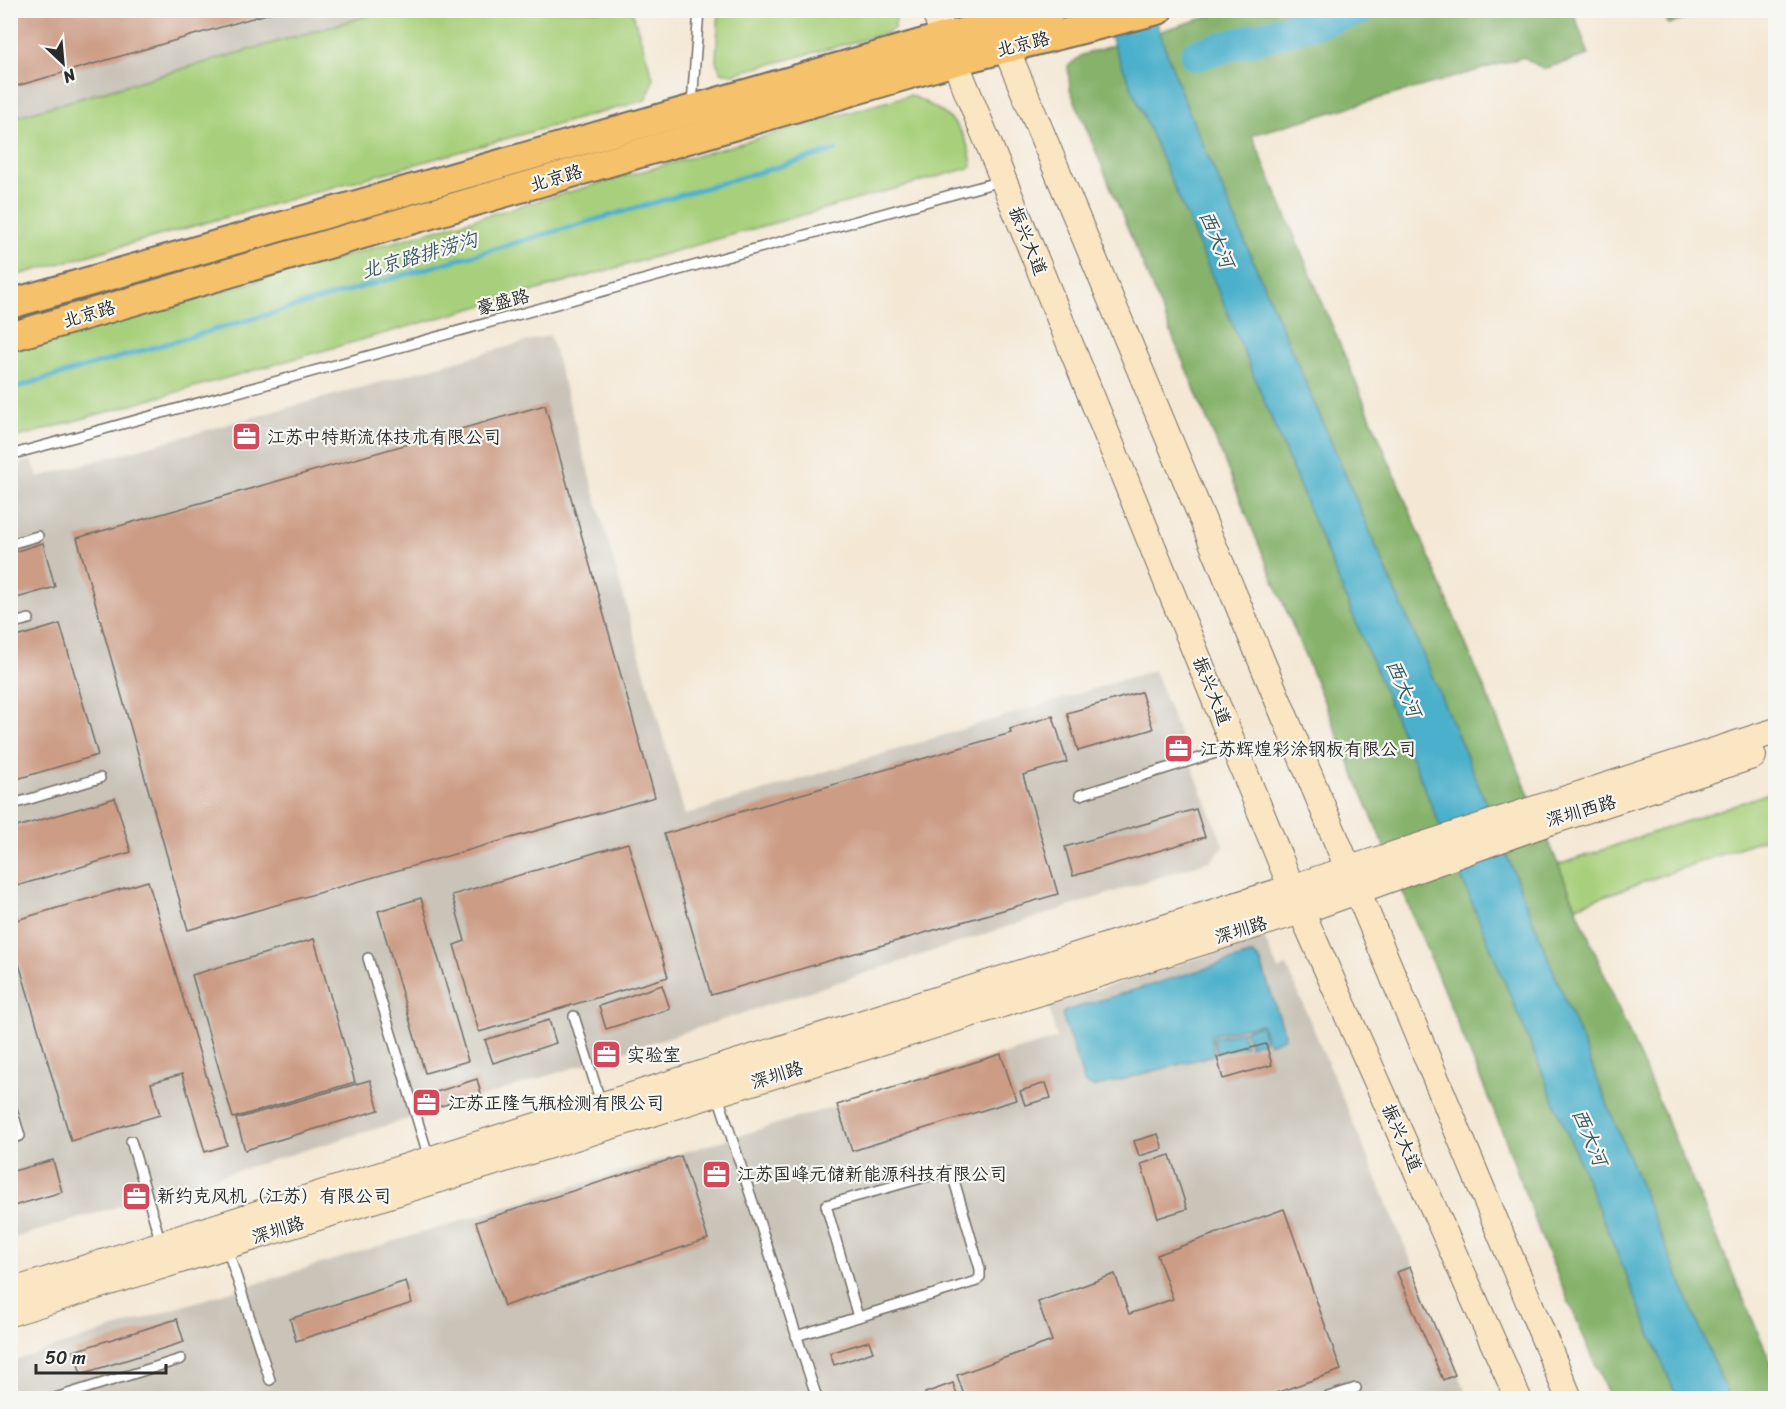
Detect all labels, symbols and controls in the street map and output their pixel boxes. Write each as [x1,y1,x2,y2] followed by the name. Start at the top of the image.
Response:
[993,22,1053,66] street label: 北京路
[33,33,93,93] north arrow
[57,60,82,92] text: N
[526,155,586,201] street label: 北京路
[1000,202,1056,280] street label: 振兴大道
[1189,205,1246,276] water label: 西大河
[357,222,484,289] water label: 北京路排涝沟
[473,280,533,324] street label: 豪盛路
[59,291,119,337] street label: 北京路
[230,421,262,453] office icon: 江苏中特斯流体技术有限公司
[267,421,501,453] place label: 江苏中特斯流体技术有限公司
[1184,652,1240,730] street label: 振兴大道
[1376,654,1433,725] water label: 西大河
[1163,733,1195,765] office icon: 江苏辉煌彩涂钢板有限公司
[1200,733,1416,765] place label: 江苏辉煌彩涂钢板有限公司
[1542,786,1620,836] street label: 深圳西路
[1211,907,1271,953] street label: 深圳路
[590,1039,622,1071] office icon: 实验室
[627,1039,681,1071] place label: 实验室
[747,1052,807,1098] street label: 深圳路
[411,1087,443,1119] office icon: 江苏正隆气瓶检测有限公司
[448,1087,664,1119] place label: 江苏正隆气瓶检测有限公司
[1373,1099,1431,1177] street label: 振兴大道
[1562,1103,1619,1174] water label: 西大河
[700,1158,732,1190] office icon: 江苏国峰元储新能源科技有限公司
[737,1158,1007,1190] place label: 江苏国峰元储新能源科技有限公司
[120,1180,152,1212] office icon: 新约克风机（江苏）有限公司
[157,1180,391,1212] place label: 新约克风机（江苏）有限公司
[248,1207,308,1253] street label: 深圳路
[36,1337,166,1375] scale bar
[45,1342,86,1374] text: 50 m

